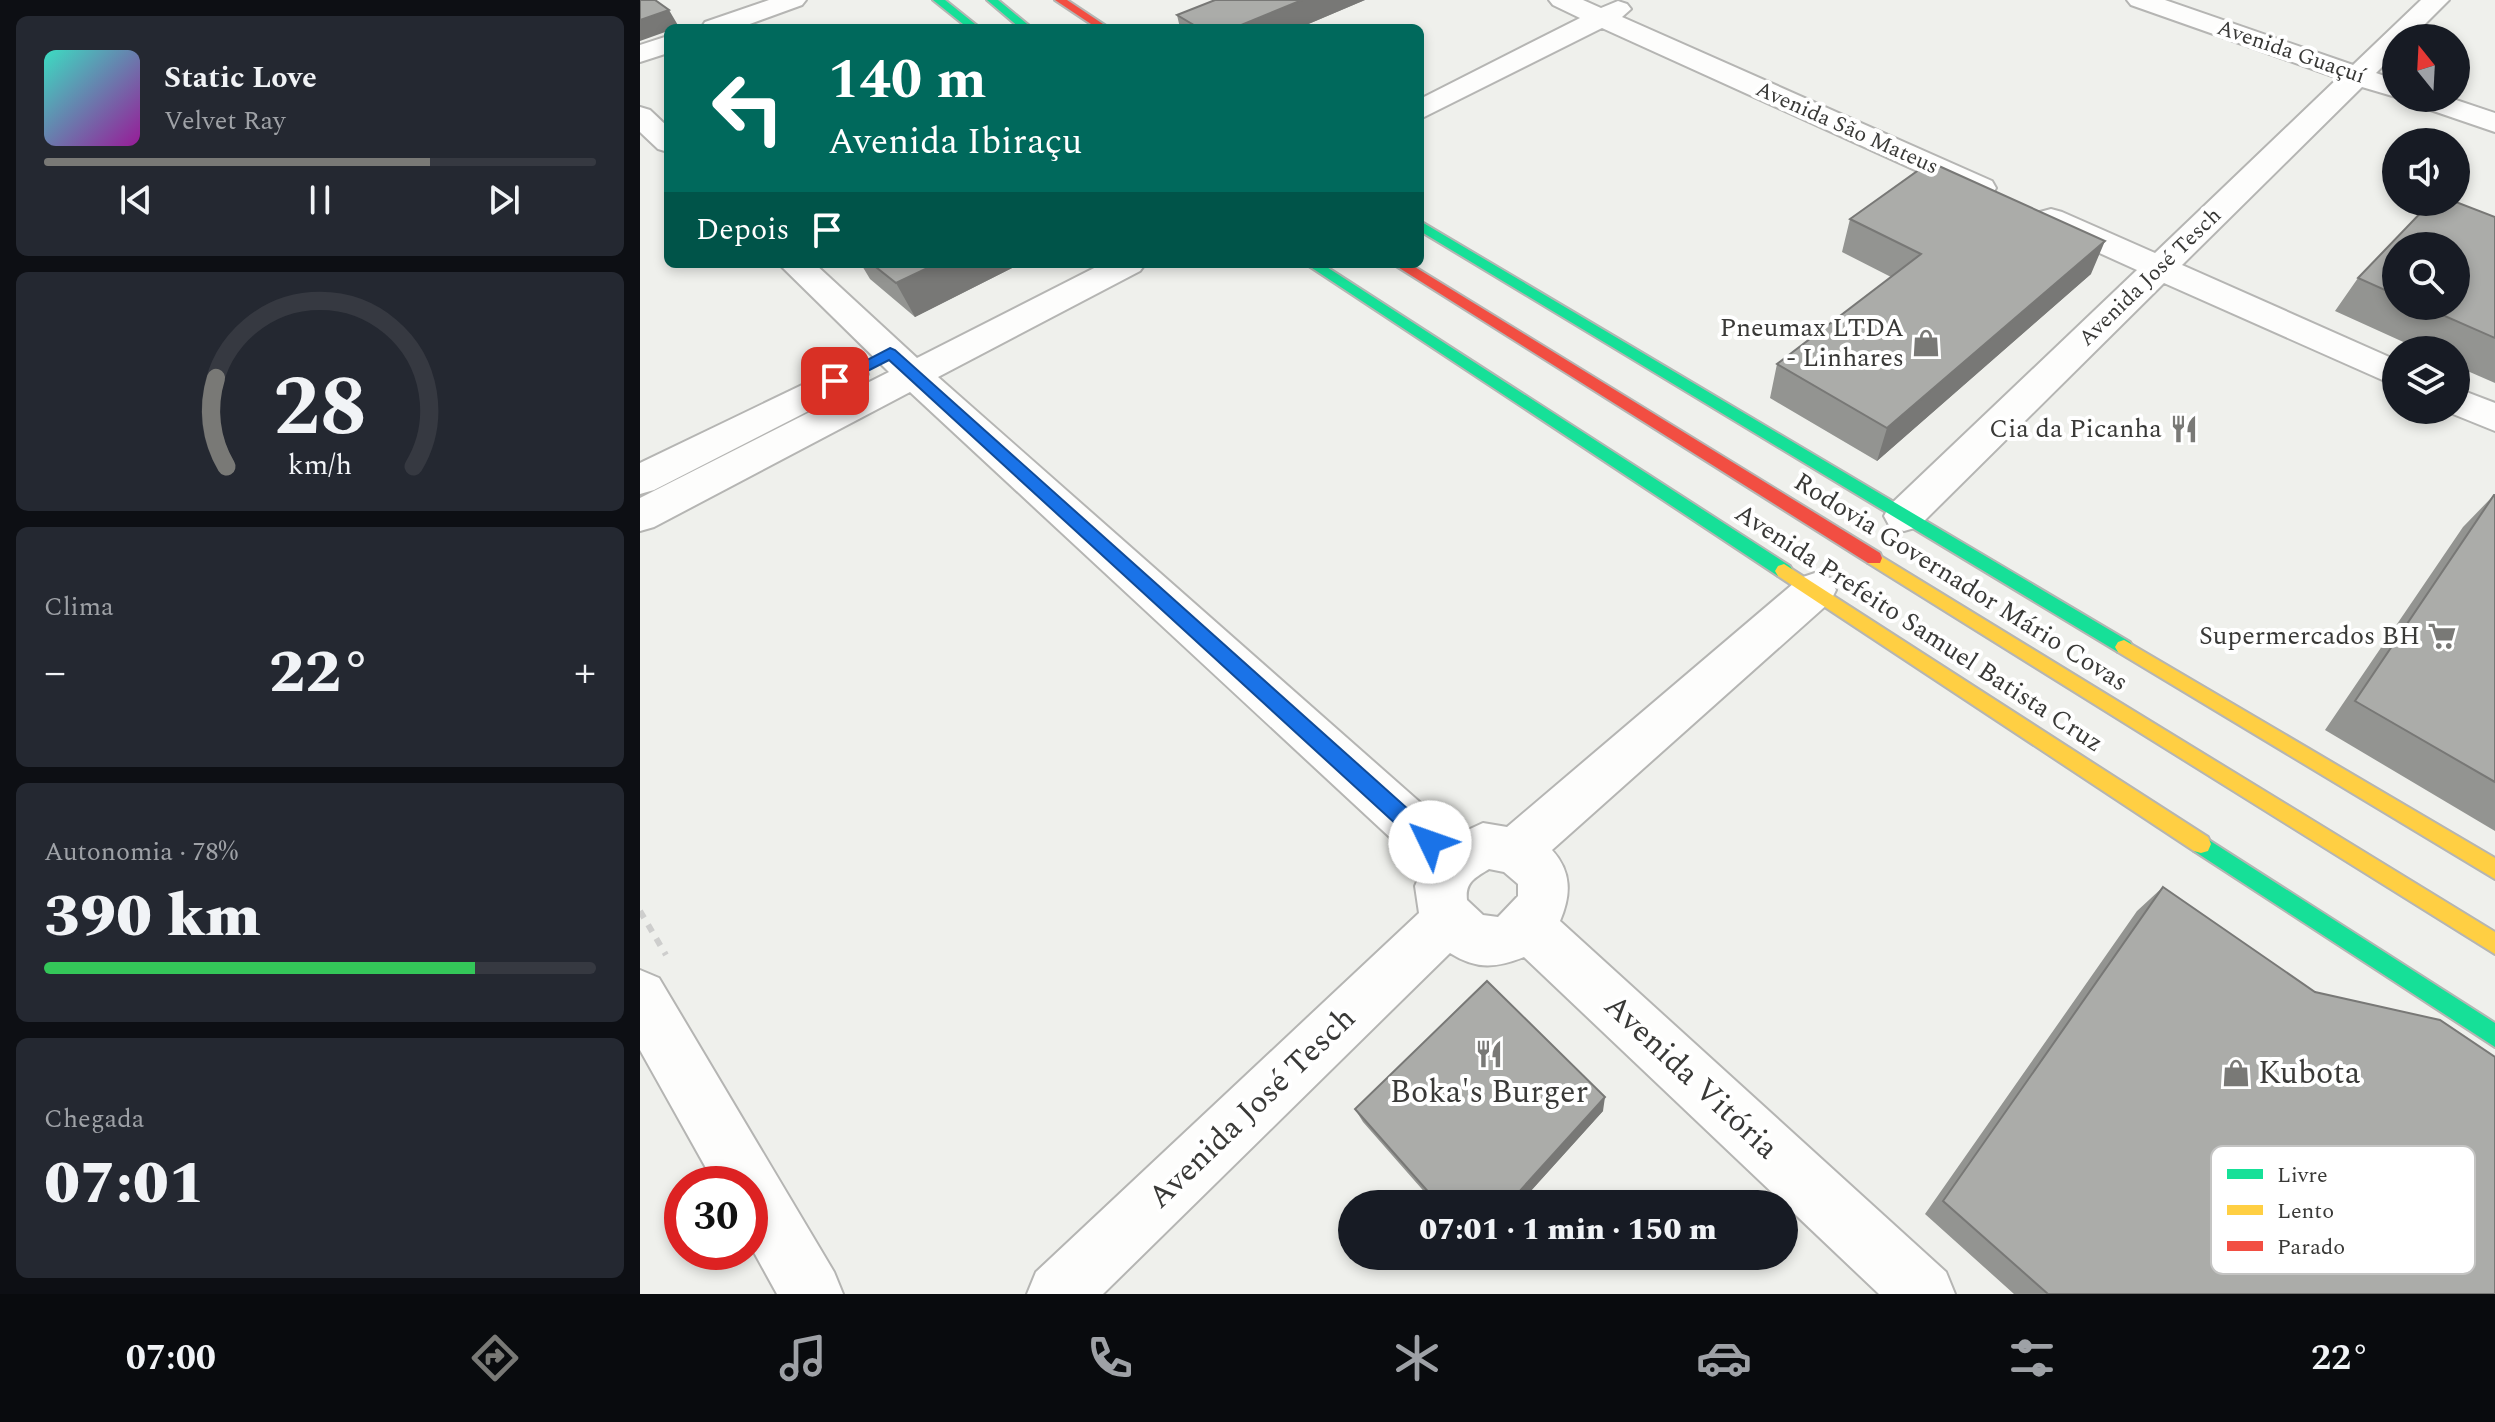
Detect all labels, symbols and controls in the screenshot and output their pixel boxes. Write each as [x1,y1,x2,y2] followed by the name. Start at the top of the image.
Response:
[2212,11,2371,93] street label: Avenida Guaçuí
[2382,24,2470,112] north arrow
[2382,24,2470,424] map controls
[828,38,987,123] text: 140 m
[164,55,317,101] text: Static Love
[696,56,800,160] icon: left
[1750,73,1944,183] street label: Avenida São Mateus
[164,101,285,141] text: Velvet Ray
[828,115,1082,170] text: Avenida Ibiraçu
[2382,128,2470,216] button: sound
[114,178,158,222] icon: previous
[298,178,342,222] icon: pause
[482,178,526,222] icon: next
[2071,200,2229,354] street label: Avenida José Tesch
[696,207,789,253] text: Depois
[805,208,849,252] icon: arrive
[2382,232,2470,320] button: search
[1720,308,1904,378] place label: Pneumax LTDA - Linhares
[1911,328,1941,358] shop icon: Pneumax LTDA - Linhares
[2382,336,2470,424] button: layers
[273,345,367,472] text: 28
[801,347,869,415] pin
[813,359,857,403] icon: arrive
[1989,409,2162,449] place label: Cia da Picanha
[2169,414,2199,444] restaurant icon: Cia da Picanha
[288,445,352,488] text: km/h
[1786,462,2136,702] street label: Rodovia Governador Mário Covas
[1727,493,2111,763] street label: Avenida Prefeito Samuel Batista Cruz
[44,587,114,627] text: Clima
[2199,616,2420,656] place label: Supermercados BH
[2427,621,2457,651] supermarket icon: Supermercados BH
[269,627,371,719] text: 22°
[44,639,66,706] text: −
[574,639,596,706] text: +
[1388,800,1472,884] position arrow
[44,832,238,872] text: Autonomia · 78%
[44,871,261,963] text: 390 km
[1592,983,1790,1172] street label: Avenida Vitória
[1137,995,1367,1221] street label: Avenida José Tesch
[1474,1039,1504,1069] restaurant icon: Boka's Burger
[2258,1049,2361,1098] place label: Kubota
[2221,1058,2251,1088] shop icon: Kubota
[1390,1068,1588,1117] place label: Boka's Burger
[44,1099,145,1139] text: Chegada
[44,1138,205,1230] text: 07:01
[2211,1146,2475,1274] legend
[2277,1159,2328,1192] text: Livre
[664,1166,768,1270] speed limit sign: 30
[2277,1195,2334,1228] text: Lento
[1419,1207,1717,1253] text: 07:01 · 1 min · 150 m
[2277,1231,2345,1264] text: Parado
[467,1330,523,1386] icon: directions
[775,1330,831,1386] icon: music
[1082,1330,1138,1386] icon: phone
[1389,1330,1445,1386] icon: climate
[1696,1330,1752,1386] icon: car
[2004,1330,2060,1386] icon: filters
[126,1331,216,1386] text: 07:00
[2311,1331,2369,1386] text: 22°

